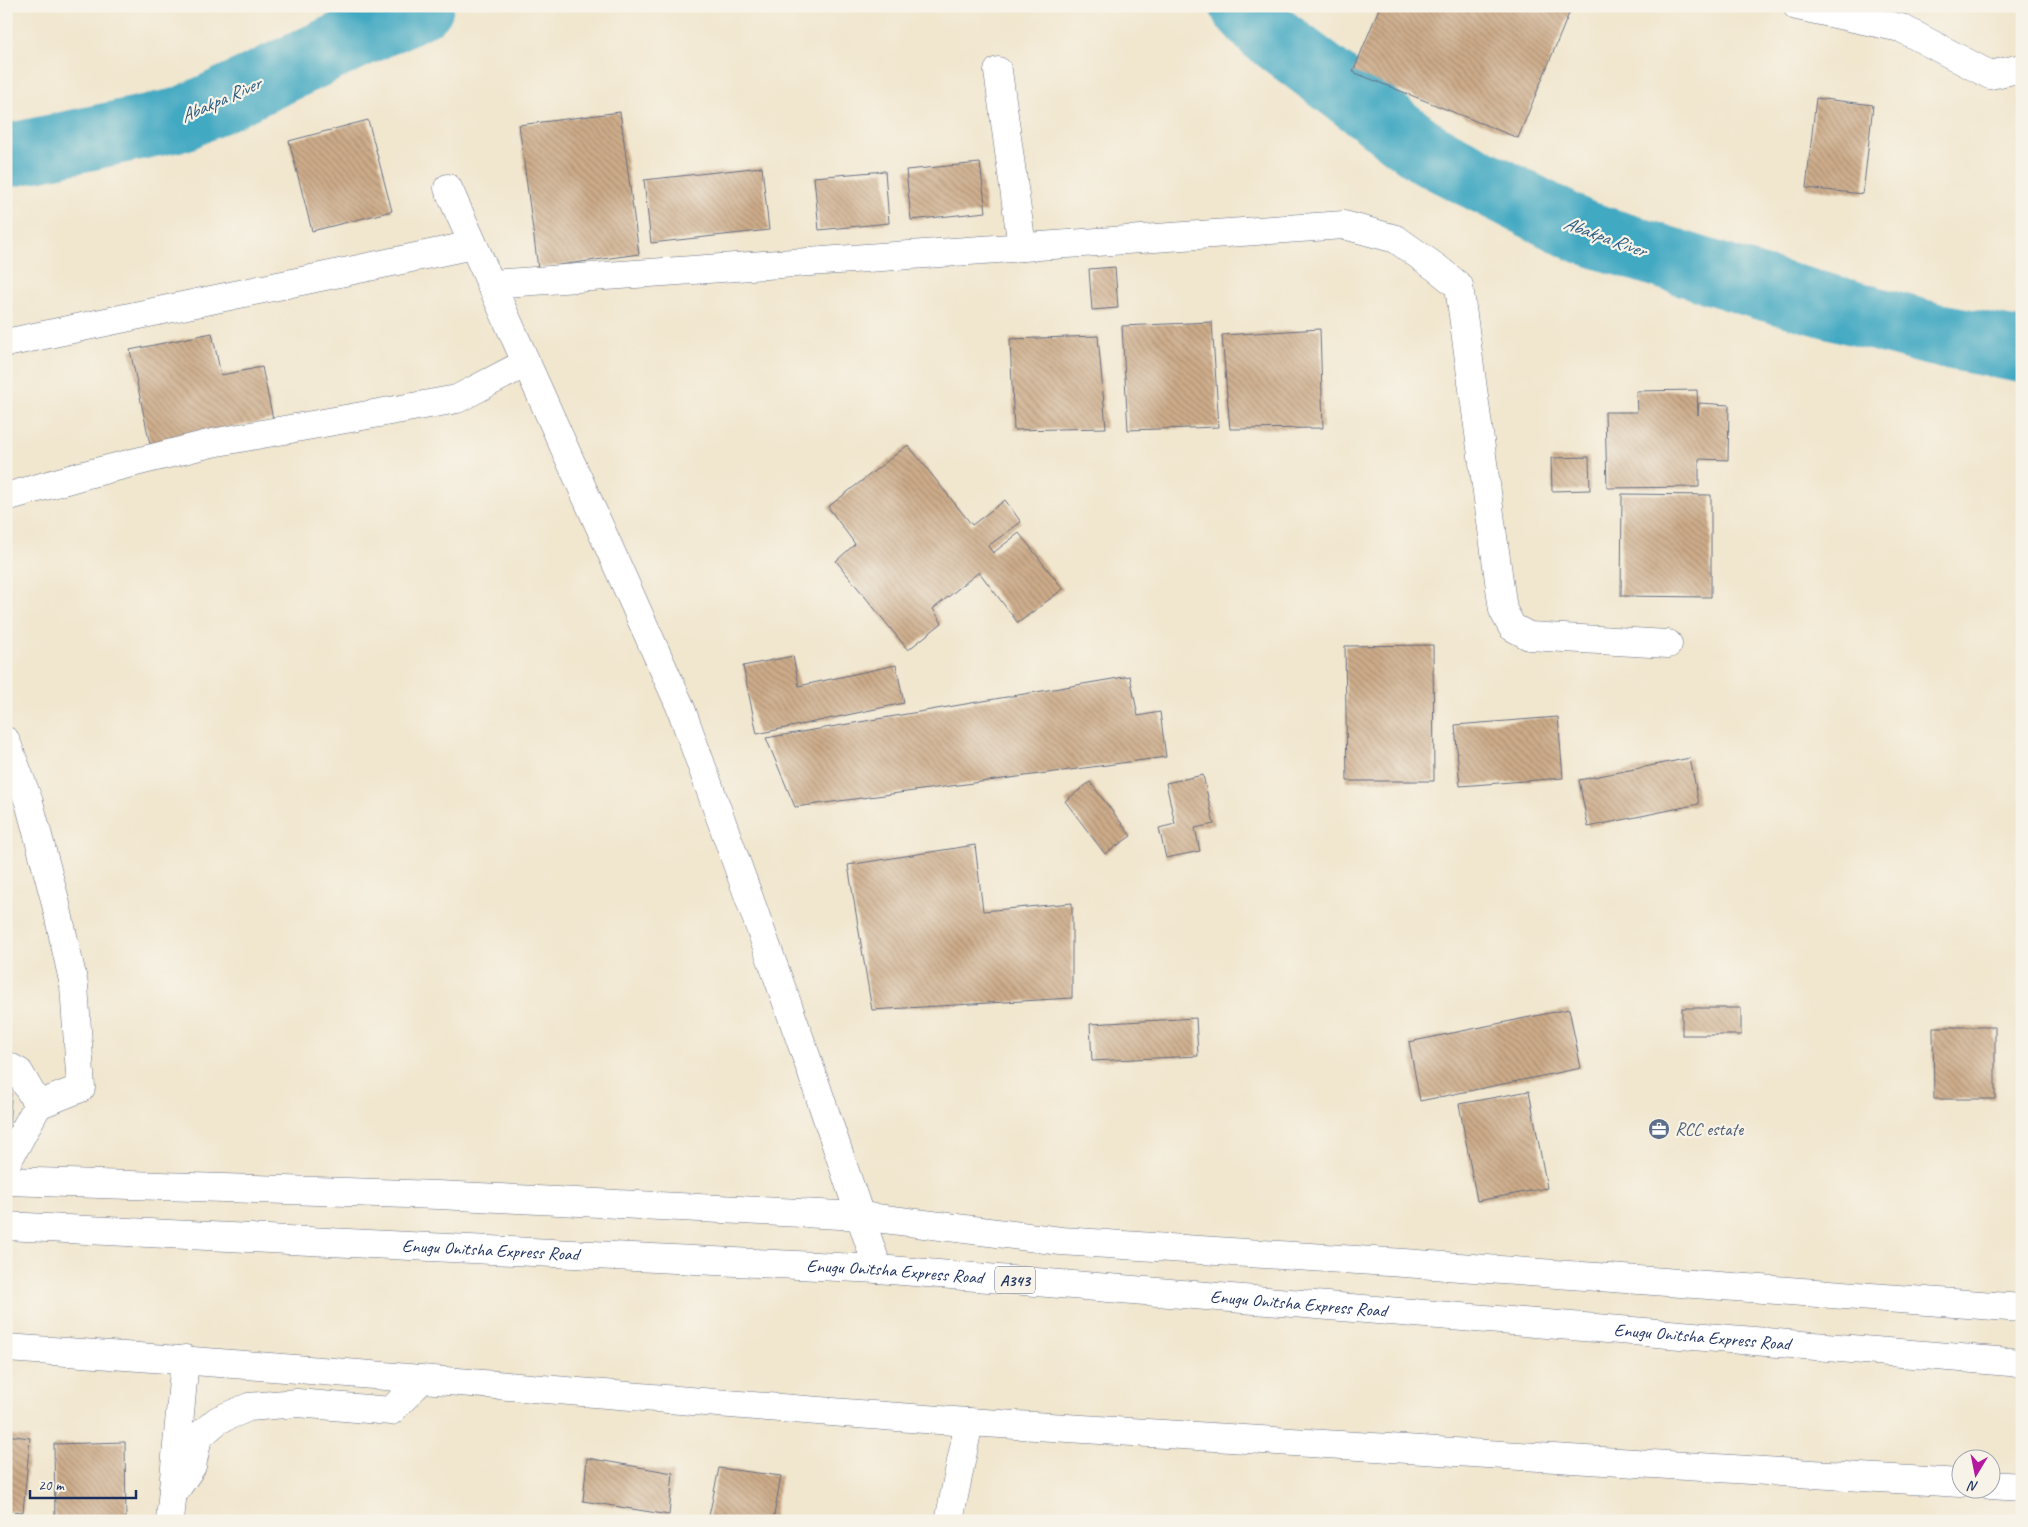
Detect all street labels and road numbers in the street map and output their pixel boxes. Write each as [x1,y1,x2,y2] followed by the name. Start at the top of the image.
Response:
[401,1235,582,1265] street label: Enugu Onitsha Express Road
[806,1254,987,1289] street label: Enugu Onitsha Express Road
[995,1266,1035,1294] road number: A343
[1209,1285,1391,1322] street label: Enugu Onitsha Express Road
[1613,1319,1794,1355] street label: Enugu Onitsha Express Road

